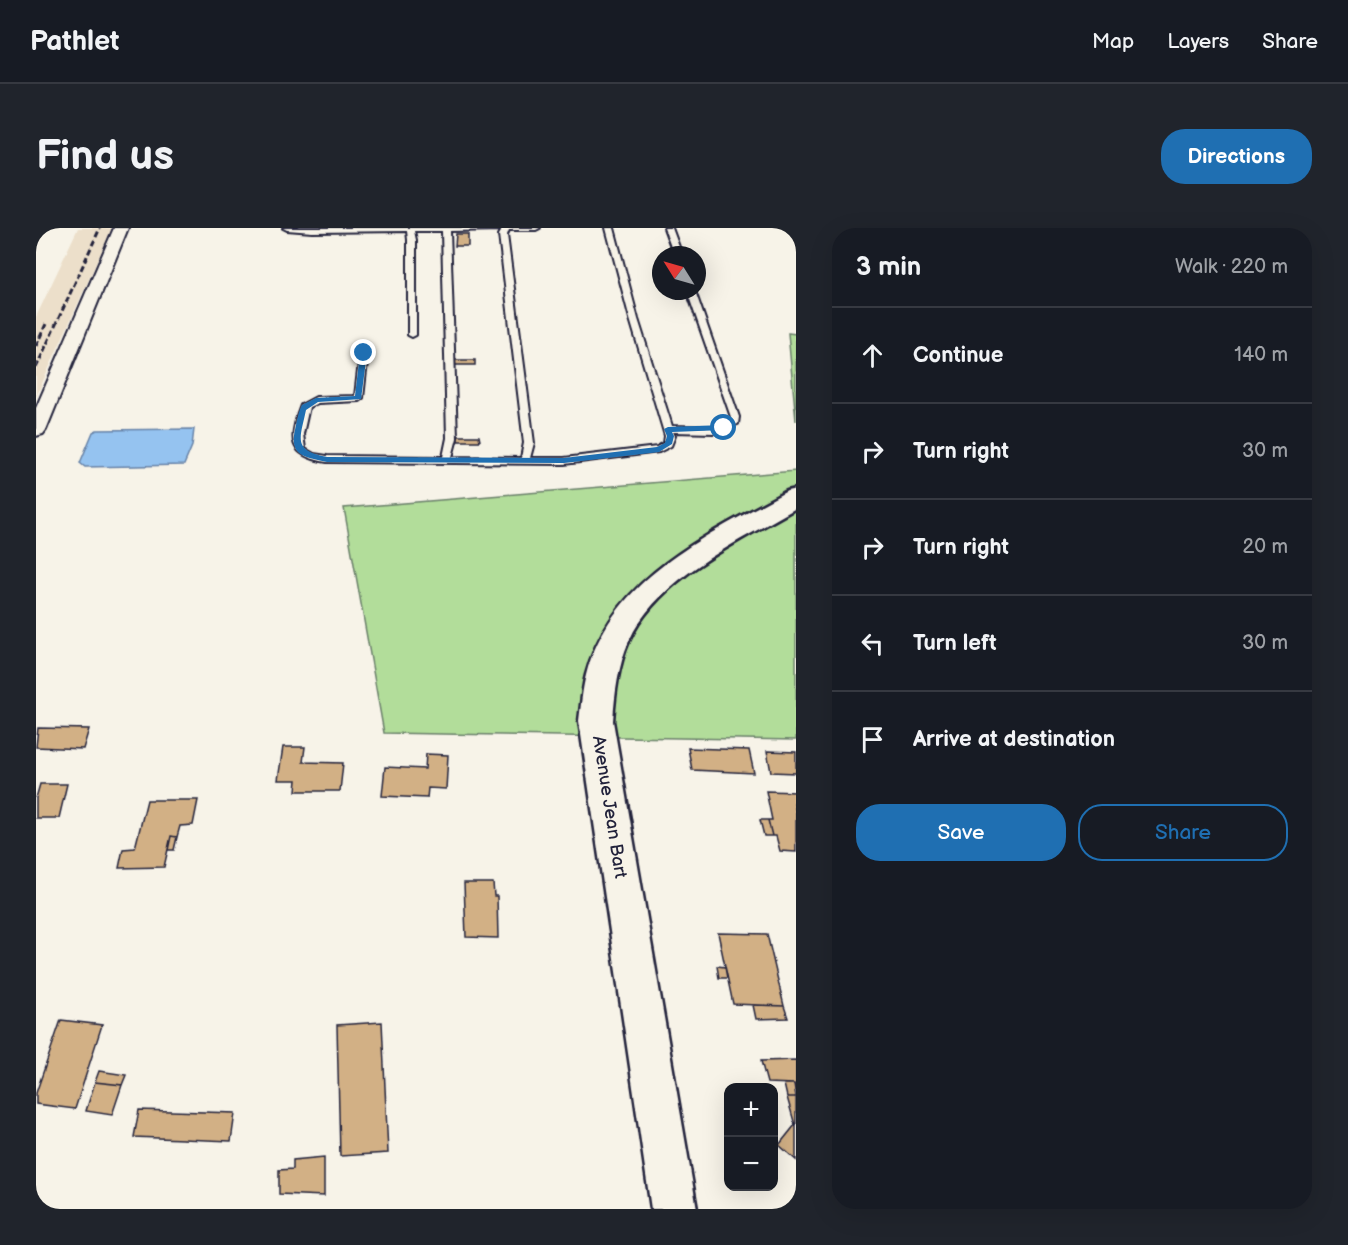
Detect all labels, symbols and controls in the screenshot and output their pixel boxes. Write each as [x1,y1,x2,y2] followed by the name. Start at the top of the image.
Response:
[30,25,119,58] text: Pathlet
[1092,29,1134,54] text: Map
[1167,29,1229,54] text: Layers
[1262,29,1318,54] text: Share
[1161,129,1312,184] button: Directions
[36,131,174,182] text: Find us
[652,246,706,300] north arrow
[856,252,921,283] text: 3 min
[1175,255,1288,279] text: Walk · 220 m
[350,339,376,365] route end
[856,339,889,372] icon: ahead
[913,342,1003,369] text: Continue
[1234,343,1288,367] text: 140 m
[710,414,736,440] route start
[856,435,889,468] icon: right
[913,438,1009,465] text: Turn right
[1242,439,1288,463] text: 30 m
[856,531,889,564] icon: right
[913,534,1009,561] text: Turn right
[1243,535,1288,559] text: 20 m
[856,627,889,660] icon: left
[913,630,997,657] text: Turn left
[1242,631,1288,655] text: 30 m
[856,723,889,756] icon: arrive
[913,726,1115,753] text: Arrive at destination
[588,734,631,880] street label: Avenue Jean Bart
[856,804,1066,861] button: Save
[1078,804,1288,861] button: Share
[724,1083,778,1191] map controls
[724,1083,778,1137] button: +
[724,1137,778,1191] button: −

